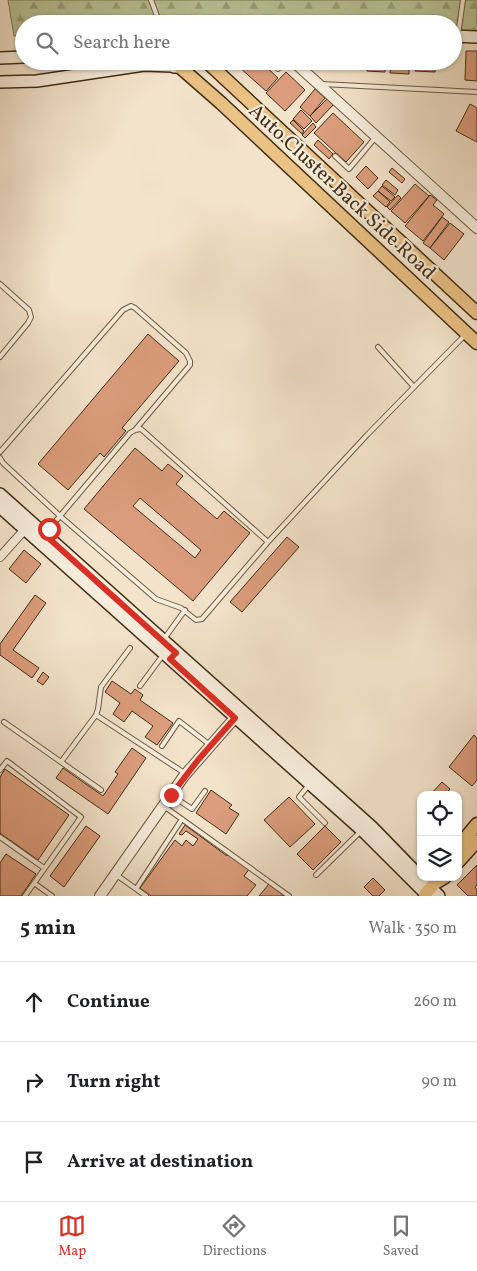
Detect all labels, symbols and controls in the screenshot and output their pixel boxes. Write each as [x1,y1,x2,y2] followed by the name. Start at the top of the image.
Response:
[15,15,462,70] search box
[33,29,61,57] icon: search
[73,30,170,56] text: Search here
[242,98,441,287] street label: Auto Cluster Back Side Road
[38,518,61,541] route start
[160,784,183,807] route end
[417,791,462,881] map controls
[417,791,462,836] button: locate
[417,836,462,881] button: layers
[20,914,76,943] text: 5 min
[369,918,457,940] text: Walk · 350 m
[20,988,48,1016] icon: ahead
[67,989,150,1015] text: Continue
[413,991,457,1013] text: 260 m
[20,1068,48,1096] icon: right
[67,1069,160,1095] text: Turn right
[421,1071,457,1093] text: 90 m
[20,1148,48,1176] icon: arrive
[67,1149,253,1175] text: Arrive at destination
[58,1212,86,1261] tab: Map
[202,1212,267,1261] tab: Directions
[383,1212,419,1261] tab: Saved

